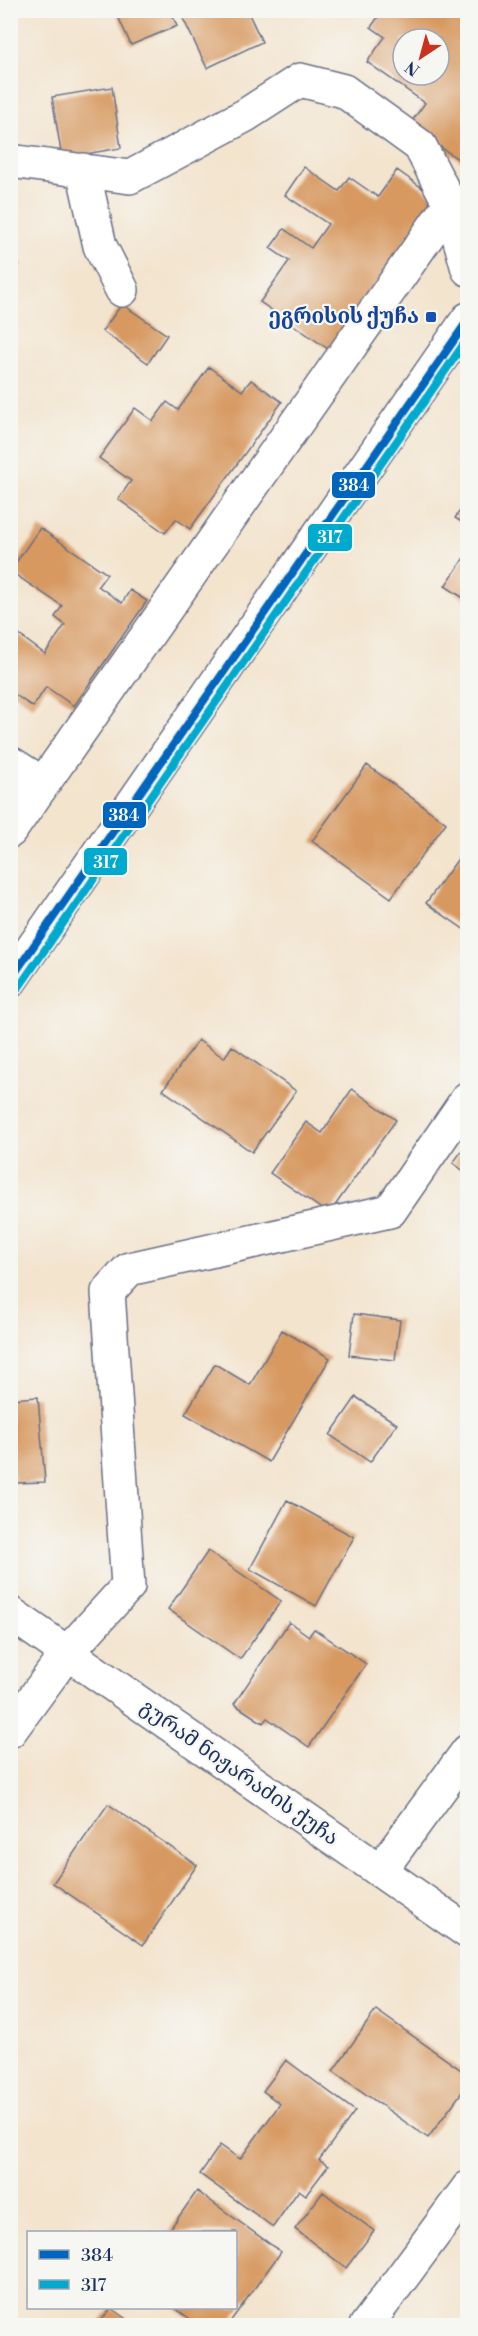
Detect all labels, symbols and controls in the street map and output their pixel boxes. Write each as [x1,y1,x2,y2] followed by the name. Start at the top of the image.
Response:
[391,27,451,87] north arrow
[401,56,424,80] text: N
[269,304,419,330] place label: ეგრისის ქუჩა
[424,310,438,324] marker: ეგრისის ქუჩა
[331,471,376,499] line badge: 384
[339,476,370,496] text: 384
[307,523,353,552] line badge: 317
[317,528,343,548] text: 317
[102,801,147,829] line badge: 384
[109,806,140,826] text: 384
[83,847,128,876] line badge: 317
[93,853,119,873] text: 317
[135,1695,343,1851] street label: გურამ ნიჟარაძის ქუჩა
[27,2231,237,2309] legend
[81,2244,113,2267] text: 384
[81,2274,106,2297] text: 317

